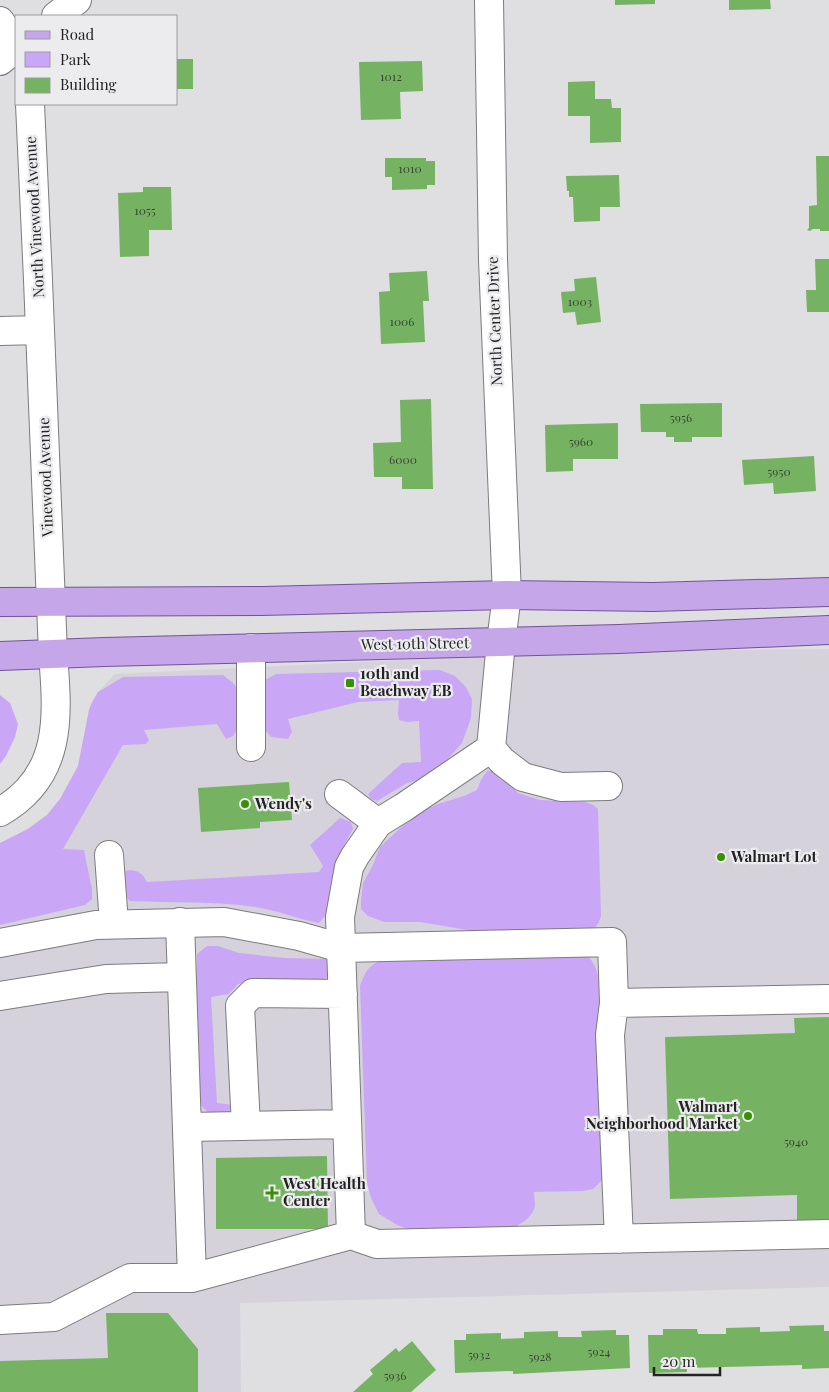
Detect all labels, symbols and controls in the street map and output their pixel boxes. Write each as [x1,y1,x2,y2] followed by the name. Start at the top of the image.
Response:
[15,15,178,105] legend
[60,24,94,44] text: Road
[60,49,92,69] text: Park
[380,68,402,84] house number: 1012
[60,74,117,94] text: Building
[20,136,48,298] street label: North Vinewood Avenue
[398,160,422,176] house number: 1010
[134,202,156,218] house number: 1055
[482,256,506,386] street label: North Center Drive
[568,293,592,309] house number: 1003
[389,313,415,329] house number: 1006
[670,409,692,425] house number: 5956
[33,417,57,538] street label: Vinewood Avenue
[569,433,593,449] house number: 5960
[389,451,417,467] house number: 6000
[767,463,791,479] house number: 5950
[360,632,470,654] street label: West 10th Street
[360,663,452,700] place label: 10th and Beachway EB
[344,677,356,689] marker: 10th and Beachway EB
[254,793,312,813] place label: Wendy's
[239,798,251,810] marker: Wendy's
[730,846,818,866] place label: Walmart Lot
[715,851,727,863] marker: Walmart Lot
[586,1096,739,1133] place label: Walmart Neighborhood Market
[742,1110,754,1122] marker: Walmart Neighborhood Market
[784,1133,808,1149] house number: 5940
[282,1173,366,1210] place label: West Health Center
[265,1186,279,1200] marker: West Health Center
[588,1343,610,1359] house number: 5924
[654,1344,720,1376] scale bar
[468,1346,490,1362] house number: 5932
[528,1348,552,1364] house number: 5928
[662,1351,696,1371] text: 20 m
[384,1367,406,1383] house number: 5936

